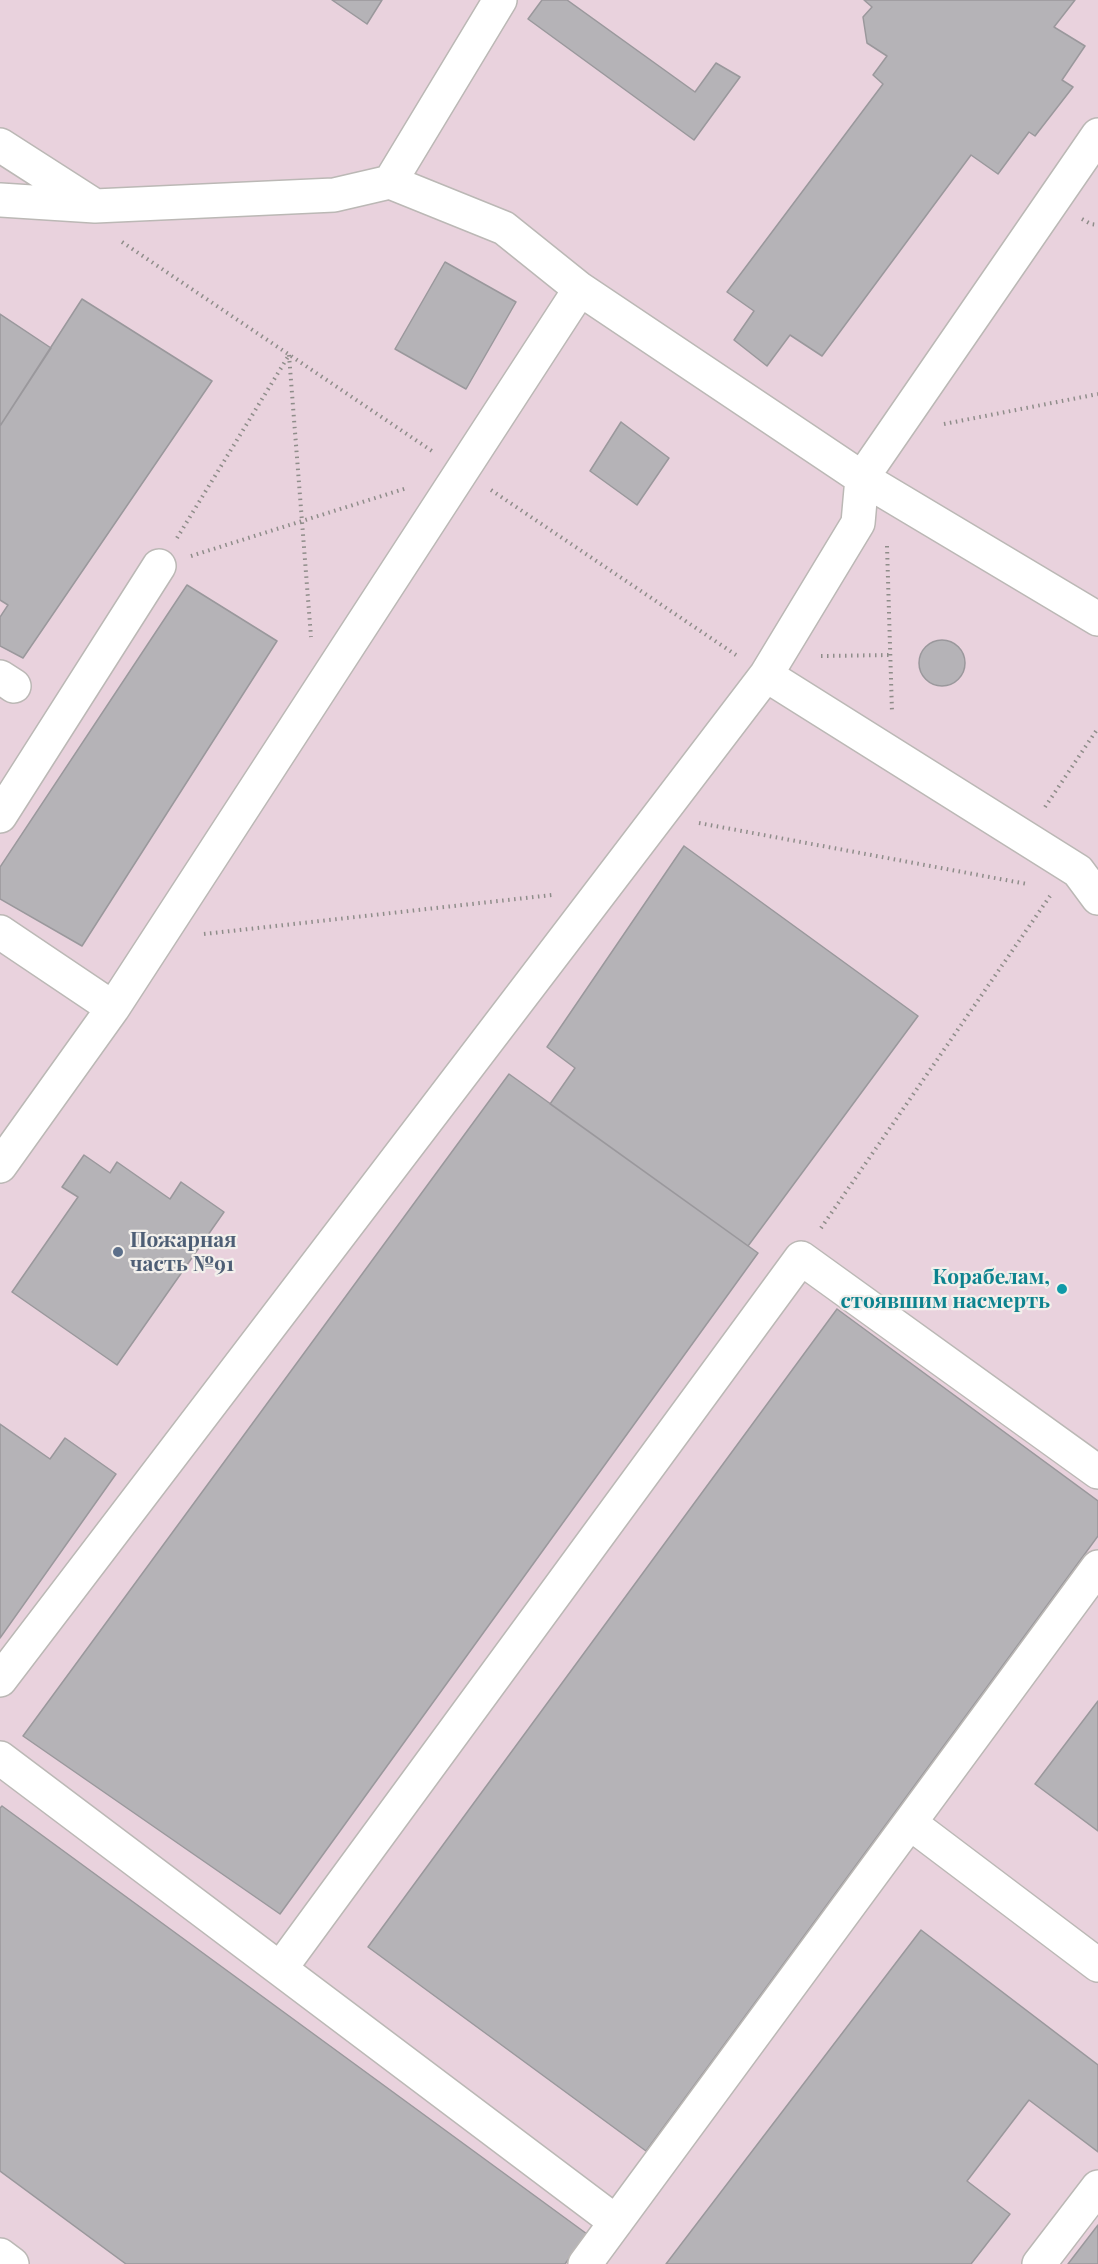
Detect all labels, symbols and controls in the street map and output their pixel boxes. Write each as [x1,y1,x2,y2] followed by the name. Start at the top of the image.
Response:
[130,1227,236,1277] place label: Пожарная часть №91
[111,1245,125,1259] marker: Пожарная часть №91
[840,1264,1050,1314] place label: Корабелам, стоявшим насмерть
[1055,1282,1069,1296] marker: Корабелам, стоявшим насмерть

